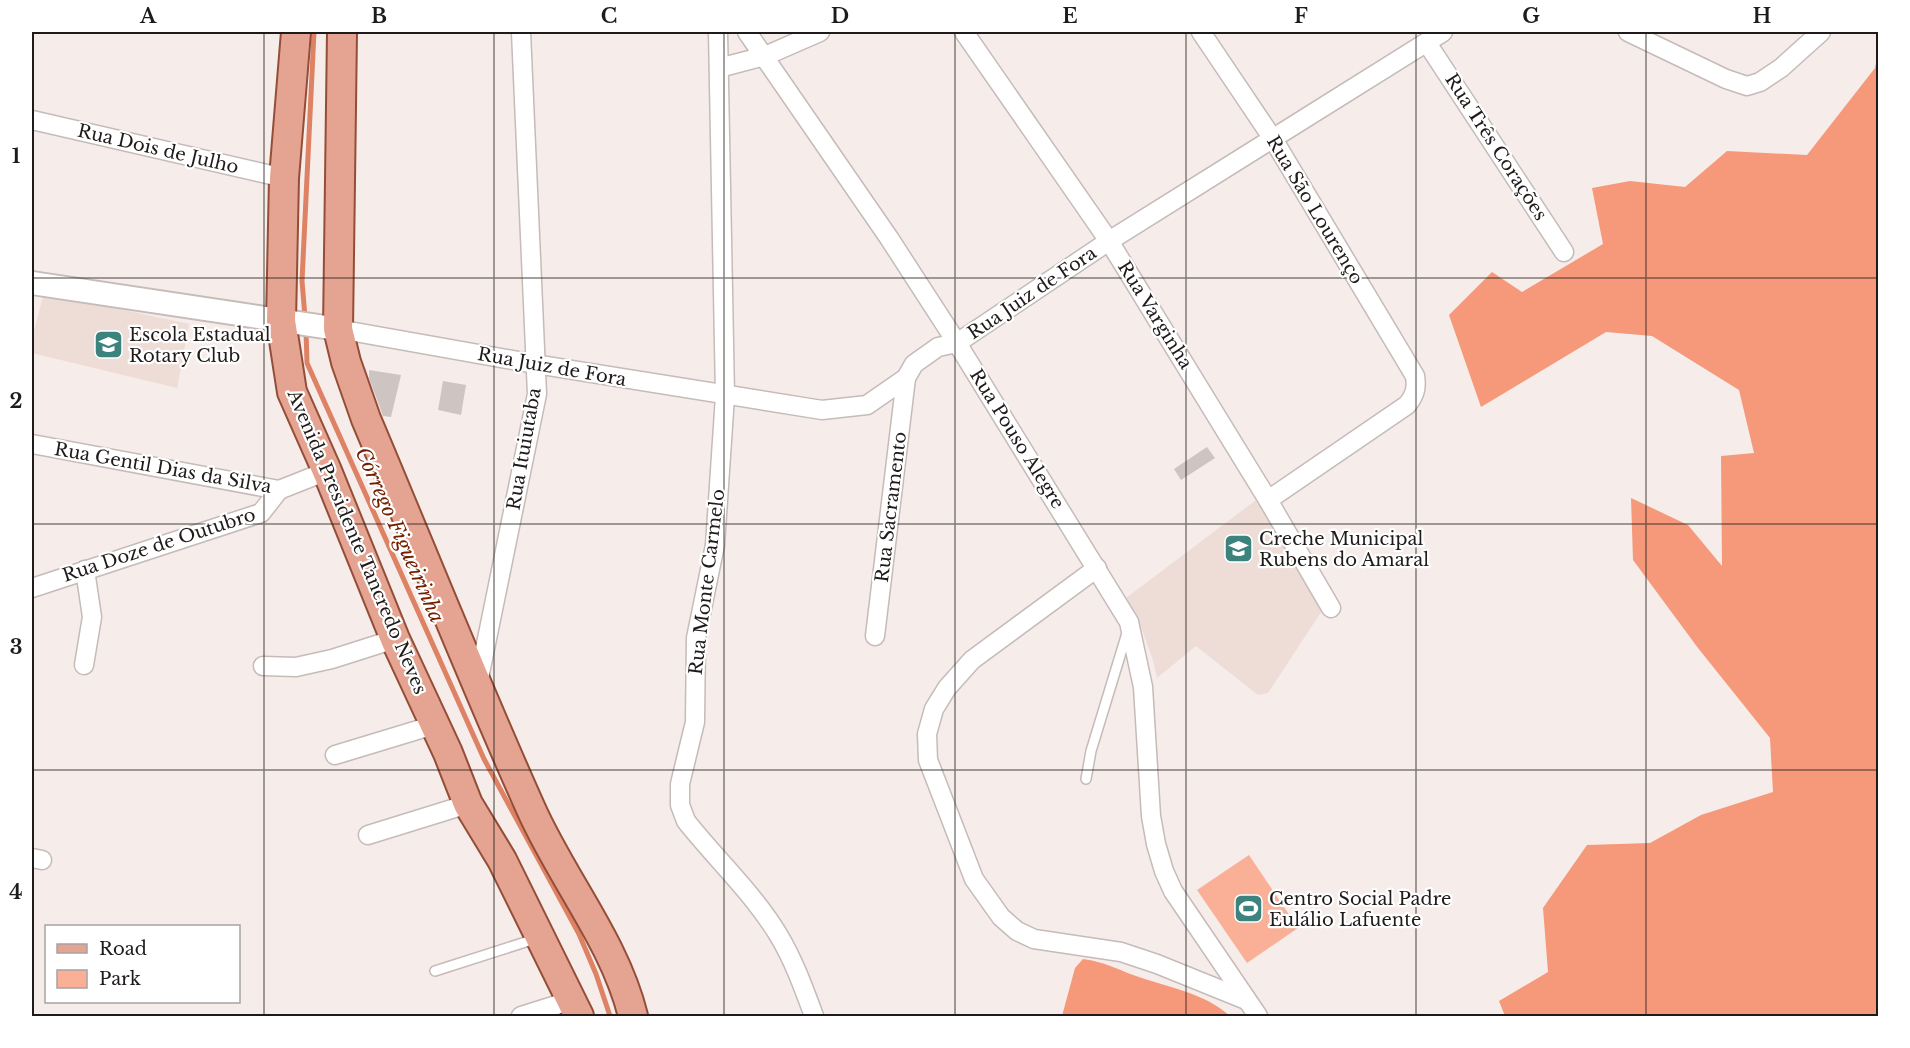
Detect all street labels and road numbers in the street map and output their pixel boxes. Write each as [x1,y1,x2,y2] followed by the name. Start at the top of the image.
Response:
[1440,70,1552,224] street label: Rua Três Corações
[75,120,241,178] street label: Rua Dois de Julho
[1262,132,1368,288] street label: Rua São Lourenço
[963,242,1101,344] street label: Rua Juiz de Fora
[1113,257,1197,373] street label: Rua Varginha
[476,343,628,391] street label: Rua Juiz de Fora
[965,365,1069,513] street label: Rua Pouso Alegre
[282,386,431,698] street label: Avenida Presidente Tancredo Neves
[502,386,546,512] street label: Rua Ituiutaba
[871,430,911,584] street label: Rua Sacramento
[53,438,273,498] street label: Rua Gentil Dias da Silva
[685,488,729,676] street label: Rua Monte Carmelo
[60,503,258,587] street label: Rua Doze de Outubro

